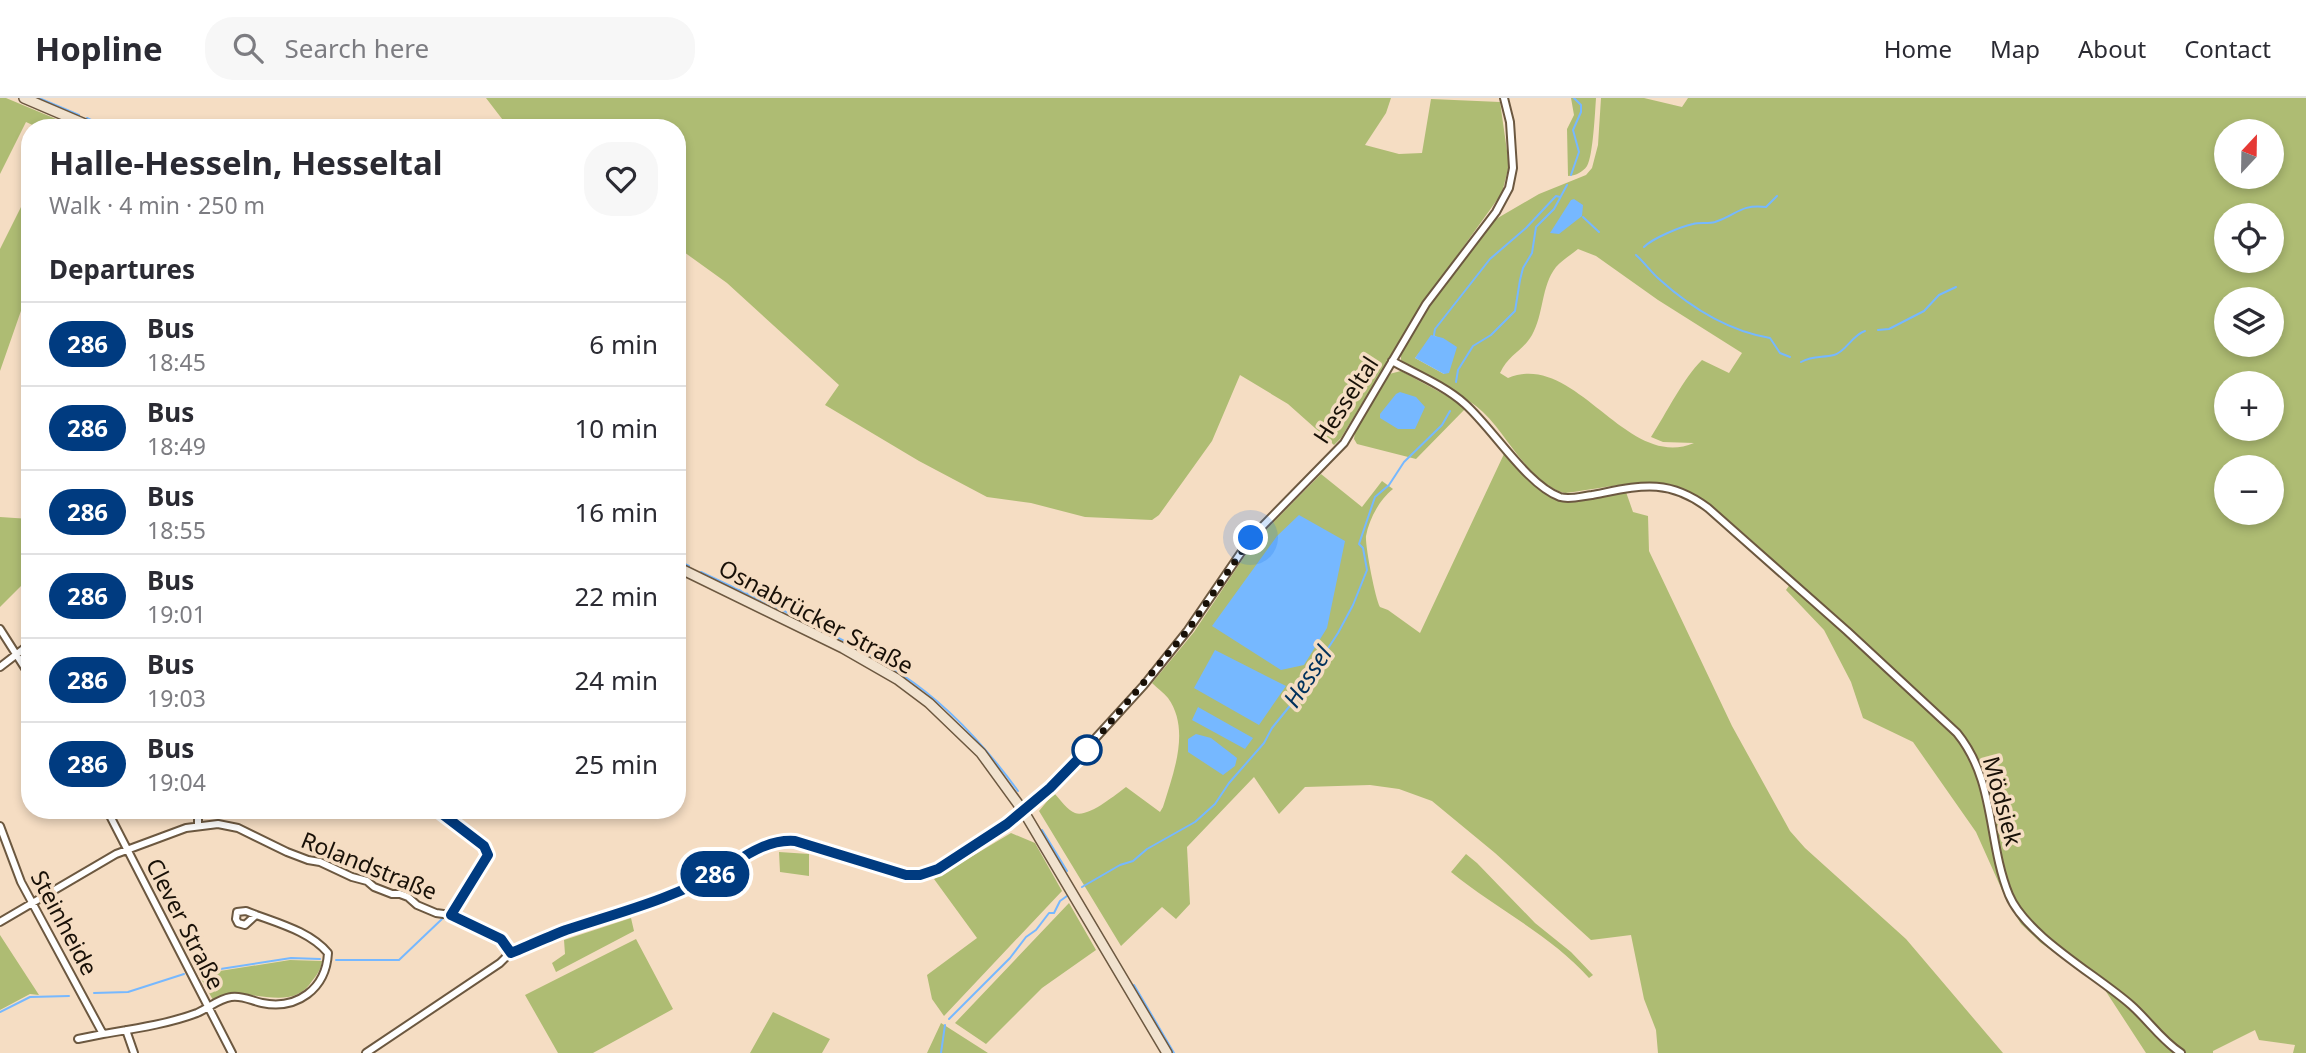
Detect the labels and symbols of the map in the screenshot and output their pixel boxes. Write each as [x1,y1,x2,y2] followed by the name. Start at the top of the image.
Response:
[2214,119,2284,189] north arrow
[1305,350,1385,449] street label: Hesseltal
[1233,520,1268,555] your location
[714,551,919,681] street label: Osnabrücker Straße
[1275,638,1339,713] water label: Hessel
[1072,735,1102,765] unlabelled marker
[1976,753,2030,850] street label: Mödsiek
[297,823,442,907] street label: Rolandstraße
[675,851,755,897] line badge: 286
[139,852,233,995] street label: Clever Straße
[24,865,106,981] street label: Steinheide

